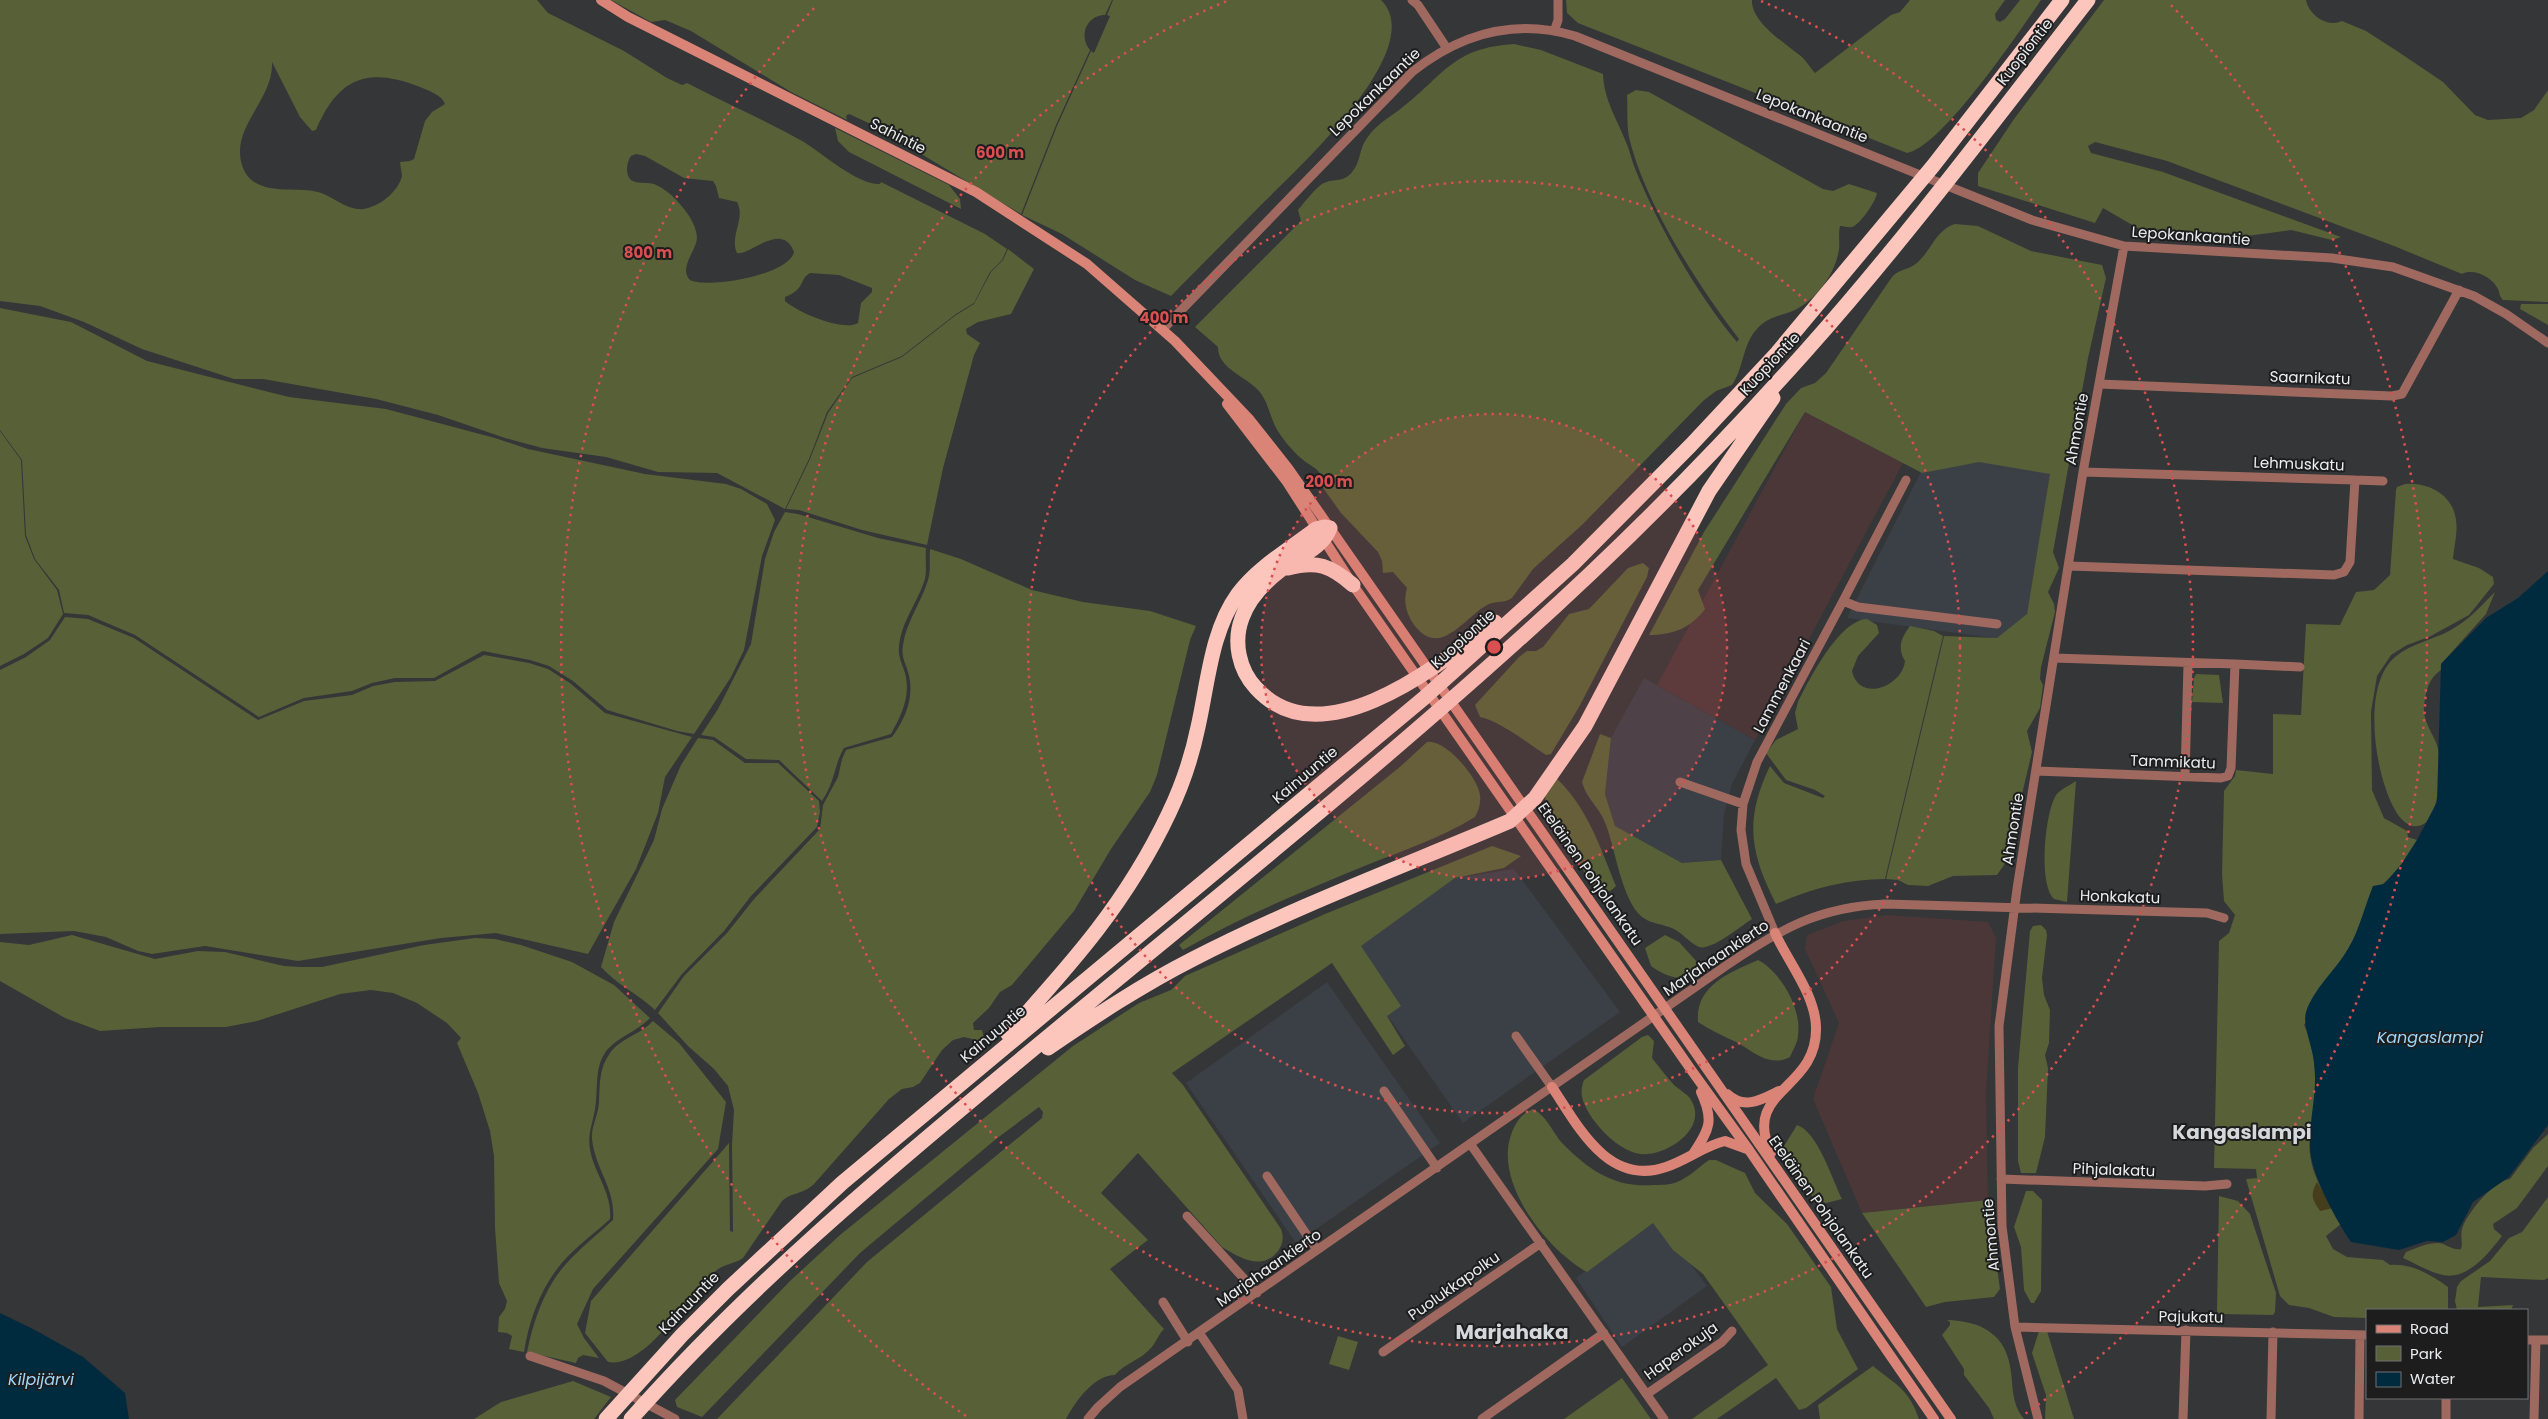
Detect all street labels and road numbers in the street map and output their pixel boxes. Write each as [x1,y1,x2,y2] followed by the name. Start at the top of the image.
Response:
[1992,14,2057,90] street label: Kuopiontie
[1325,43,1425,141] street label: Lepokankaantie
[1753,84,1871,148] street label: Lepokankaantie
[867,113,930,159] street label: Sahintie
[2131,221,2251,250] street label: Lepokankaantie
[1735,327,1804,400] street label: Kuopiontie
[2269,366,2351,389] street label: Saarnikatu
[2060,391,2093,467] street label: Ahmontie
[2253,451,2345,476] street label: Lehmuskatu
[1426,604,1499,673] street label: Kuopiontie
[1748,635,1815,736] street label: Lammenkaari
[1267,741,1342,808] street label: Kainuuntie
[2130,750,2216,773] street label: Tammikatu
[1996,791,2029,867] street label: Ahmontie
[1533,798,1648,949] street label: Eteläinen Pohjolankatu
[2079,885,2161,908] street label: Honkakatu
[1659,914,1773,1001] street label: Marjahaankierto
[955,1000,1030,1067] street label: Kainuuntie
[1764,1131,1879,1282] street label: Eteläinen Pohjolankatu
[2072,1158,2156,1181] street label: Pihjalakatu
[1977,1198,2004,1272] street label: Ahmontie
[1212,1224,1325,1312] street label: Marjahaankierto
[1404,1246,1504,1325] street label: Puolukkapolku
[653,1267,724,1339] street label: Kainuuntie
[2158,1305,2224,1328] street label: Pajukatu
[1640,1317,1722,1384] street label: Haperokuja

